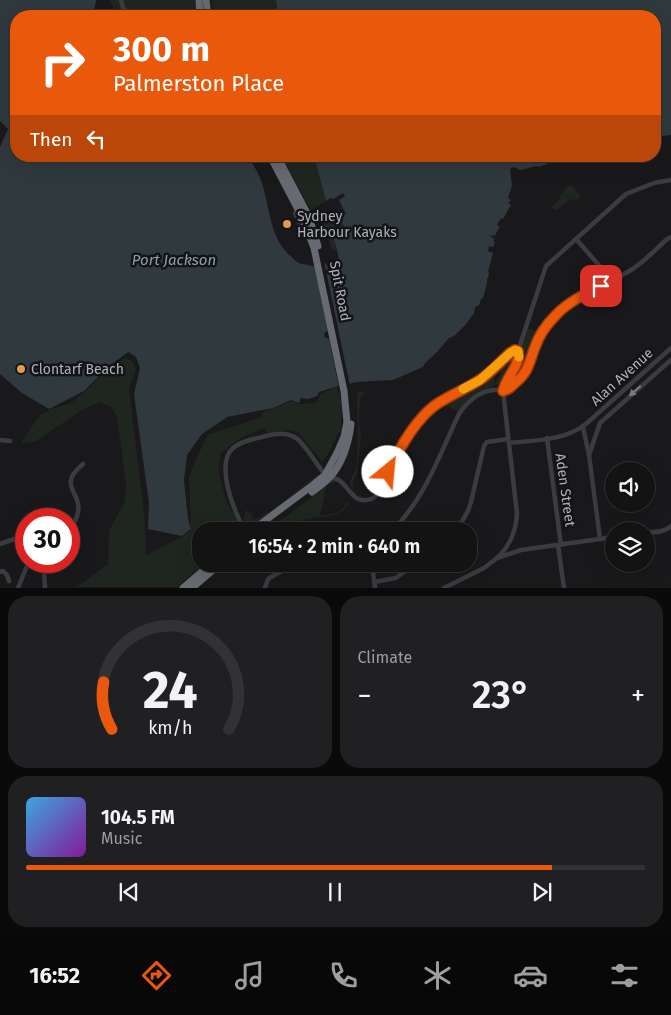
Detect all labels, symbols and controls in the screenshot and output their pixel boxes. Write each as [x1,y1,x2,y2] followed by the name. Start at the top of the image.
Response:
[113,28,210,70] text: 300 m
[30,30,95,95] icon: right
[113,70,284,97] text: Palmerston Place
[82,125,110,153] icon: left
[30,128,72,151] text: Then
[297,208,397,241] place label: Sydney Harbour Kayaks
[281,218,293,230] marker: Sydney Harbour Kayaks
[132,251,216,269] water label: Port Jackson
[326,259,354,323] street label: Spit Road
[580,265,622,307] pin
[587,272,615,300] icon: arrive
[587,345,657,409] street label: Alan Avenue
[31,361,124,378] place label: Clontarf Beach
[15,363,27,375] marker: Clontarf Beach
[629,386,642,397] one-way arrow
[361,445,413,497] position arrow
[551,452,579,529] street label: Aden Street
[605,462,655,572] map controls
[605,462,655,512] button: sound
[15,508,80,573] speed limit sign: 30
[605,522,655,572] button: layers
[249,535,420,558] text: 16:54 · 2 min · 640 m
[358,648,412,667] text: Climate
[142,659,197,722] text: 24
[472,672,531,718] text: 23°
[358,679,372,712] text: −
[631,679,645,712] text: +
[148,717,192,739] text: km/h
[101,806,175,829] text: 104.5 FM
[101,829,142,848] text: Music
[115,878,143,906] icon: previous
[321,878,349,906] icon: pause
[528,878,556,906] icon: next
[139,958,174,993] icon: directions
[232,958,267,993] icon: music
[326,958,361,993] icon: phone
[420,958,455,993] icon: climate
[513,958,548,993] icon: car
[607,958,642,993] icon: filters
[29,962,80,989] text: 16:52

